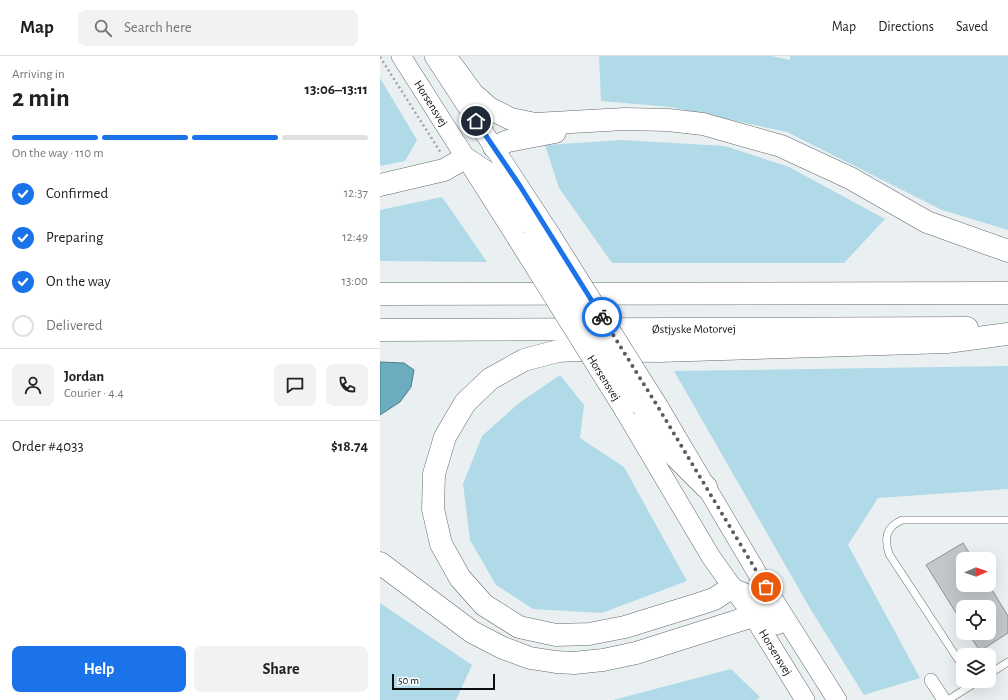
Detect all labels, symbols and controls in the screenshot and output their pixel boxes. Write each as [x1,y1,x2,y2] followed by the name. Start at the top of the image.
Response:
[78,10,358,46] search box
[92,17,114,39] icon: search
[20,18,54,37] text: Map
[124,20,192,35] text: Search here
[832,20,856,34] text: Map
[878,20,934,34] text: Directions
[956,20,988,34] text: Saved
[12,68,65,81] text: Arriving in
[412,78,450,129] street label: Horsensvej
[305,82,368,97] text: 13:06–13:11
[12,85,70,111] text: 2 min
[459,104,493,138] pin
[465,110,487,132] icon: home
[12,147,104,160] text: On the way · 110 m
[12,183,34,205] icon: check
[46,186,108,201] text: Confirmed
[344,187,368,200] text: 12:37
[12,227,34,249] icon: check
[46,230,103,245] text: Preparing
[342,231,368,244] text: 12:49
[12,271,34,293] icon: check
[46,274,111,289] text: On the way
[341,275,368,288] text: 13:00
[582,297,622,337] courier
[591,306,613,328] icon: bike
[46,318,103,333] text: Delivered
[652,323,736,336] street label: Østjyske Motorvej
[585,353,623,404] street label: Horsensvej
[12,364,54,406] button: person
[274,364,316,406] button: chat
[326,364,368,406] button: phone
[64,369,104,384] text: Jordan
[64,387,124,400] text: Courier · 4.4
[12,439,84,454] text: Order #4033
[331,439,368,454] text: $18.74
[956,552,996,592] north arrow
[956,552,996,688] map controls
[749,570,783,604] pin
[755,576,777,598] icon: bag
[956,600,996,640] button: locate
[757,627,794,678] street label: Horsensvej
[12,646,186,692] button: Help
[194,646,368,692] button: Share
[956,648,996,688] button: layers
[392,672,495,691] scale bar
[398,675,419,686] text: 50 m

